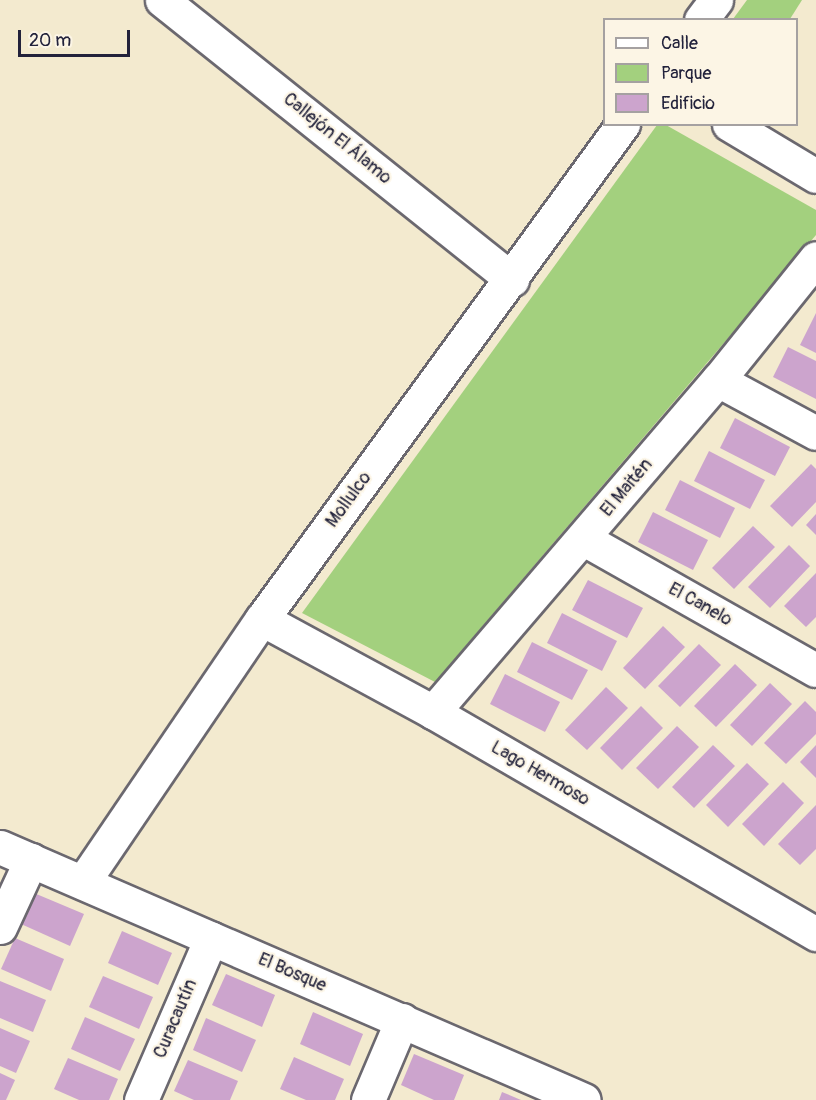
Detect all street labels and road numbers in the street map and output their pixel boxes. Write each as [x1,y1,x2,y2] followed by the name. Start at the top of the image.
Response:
[279,89,395,189] street label: Callejón El Álamo
[597,455,657,521] street label: El Maitén
[322,468,376,532] street label: Mollulco
[664,579,736,631] street label: El Canelo
[487,737,593,811] street label: Lago Hermoso
[255,949,329,997] street label: El Bosque
[150,976,202,1062] street label: Curacautín

